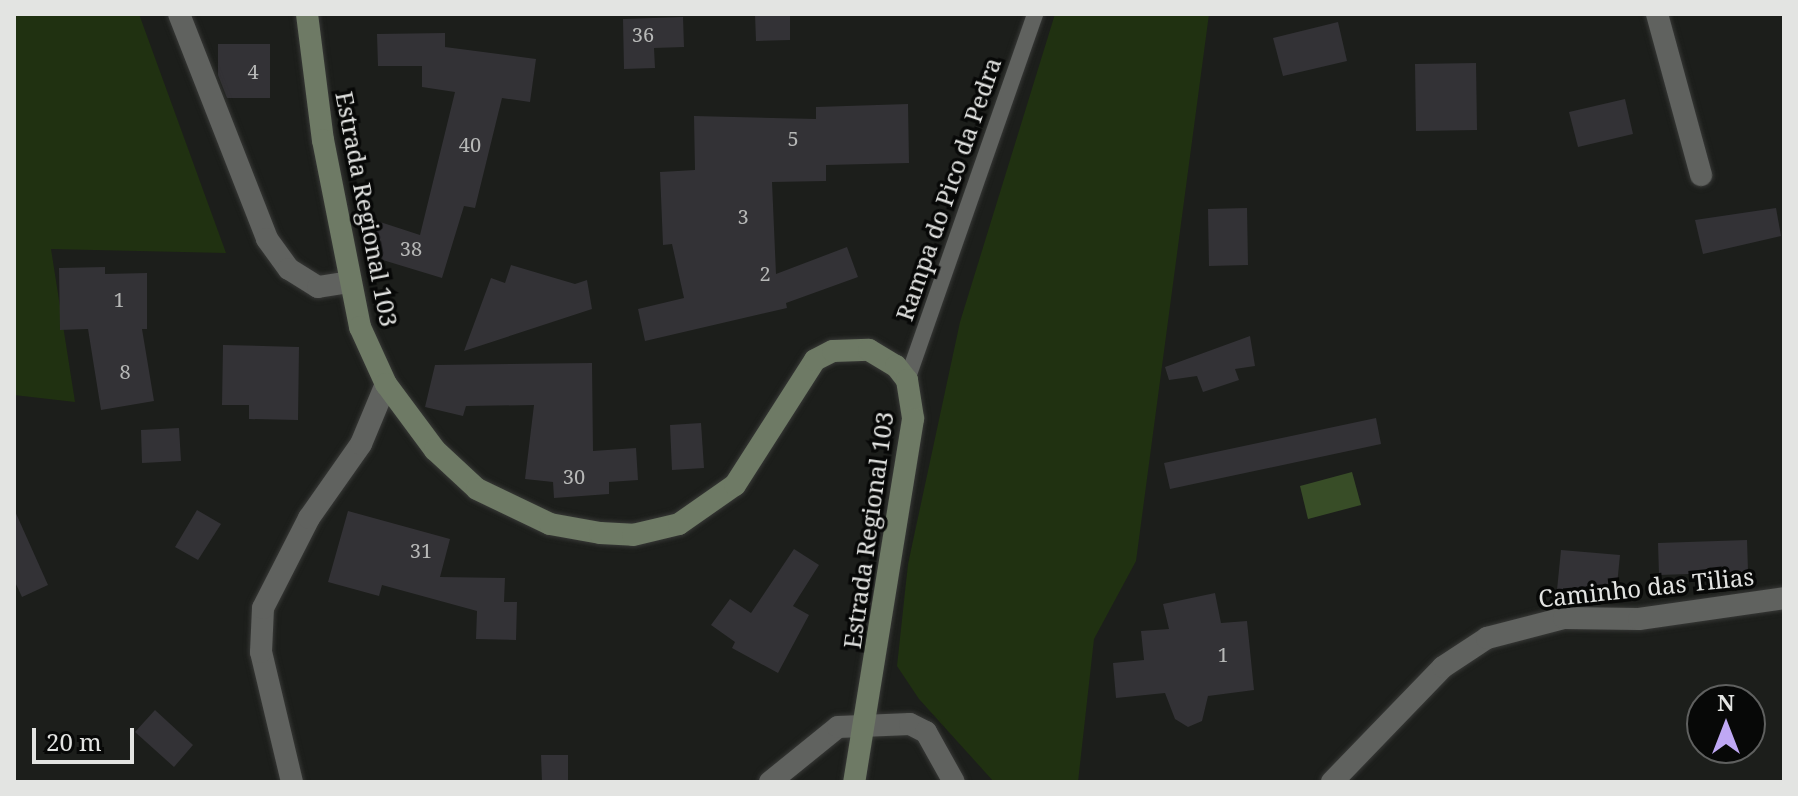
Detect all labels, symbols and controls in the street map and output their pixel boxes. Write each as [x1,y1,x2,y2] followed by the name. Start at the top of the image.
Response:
[632,22,654,46] house number: 36
[889,54,1007,324] street label: Rampa do Pico da Pedra
[247,59,259,83] house number: 4
[330,89,404,329] street label: Estrada Regional 103
[787,126,799,150] house number: 5
[459,132,481,156] house number: 40
[737,204,749,228] house number: 3
[400,236,422,260] house number: 38
[759,261,771,285] house number: 2
[113,287,125,311] house number: 1
[119,359,131,383] house number: 8
[837,410,899,650] street label: Estrada Regional 103
[563,464,585,488] house number: 30
[410,538,432,562] house number: 31
[1537,561,1755,613] street label: Caminho das Tilias
[1217,642,1229,666] house number: 1
[1686,684,1766,764] north arrow
[1717,687,1735,717] text: N
[36,712,138,762] scale bar
[46,725,102,758] text: 20 m

